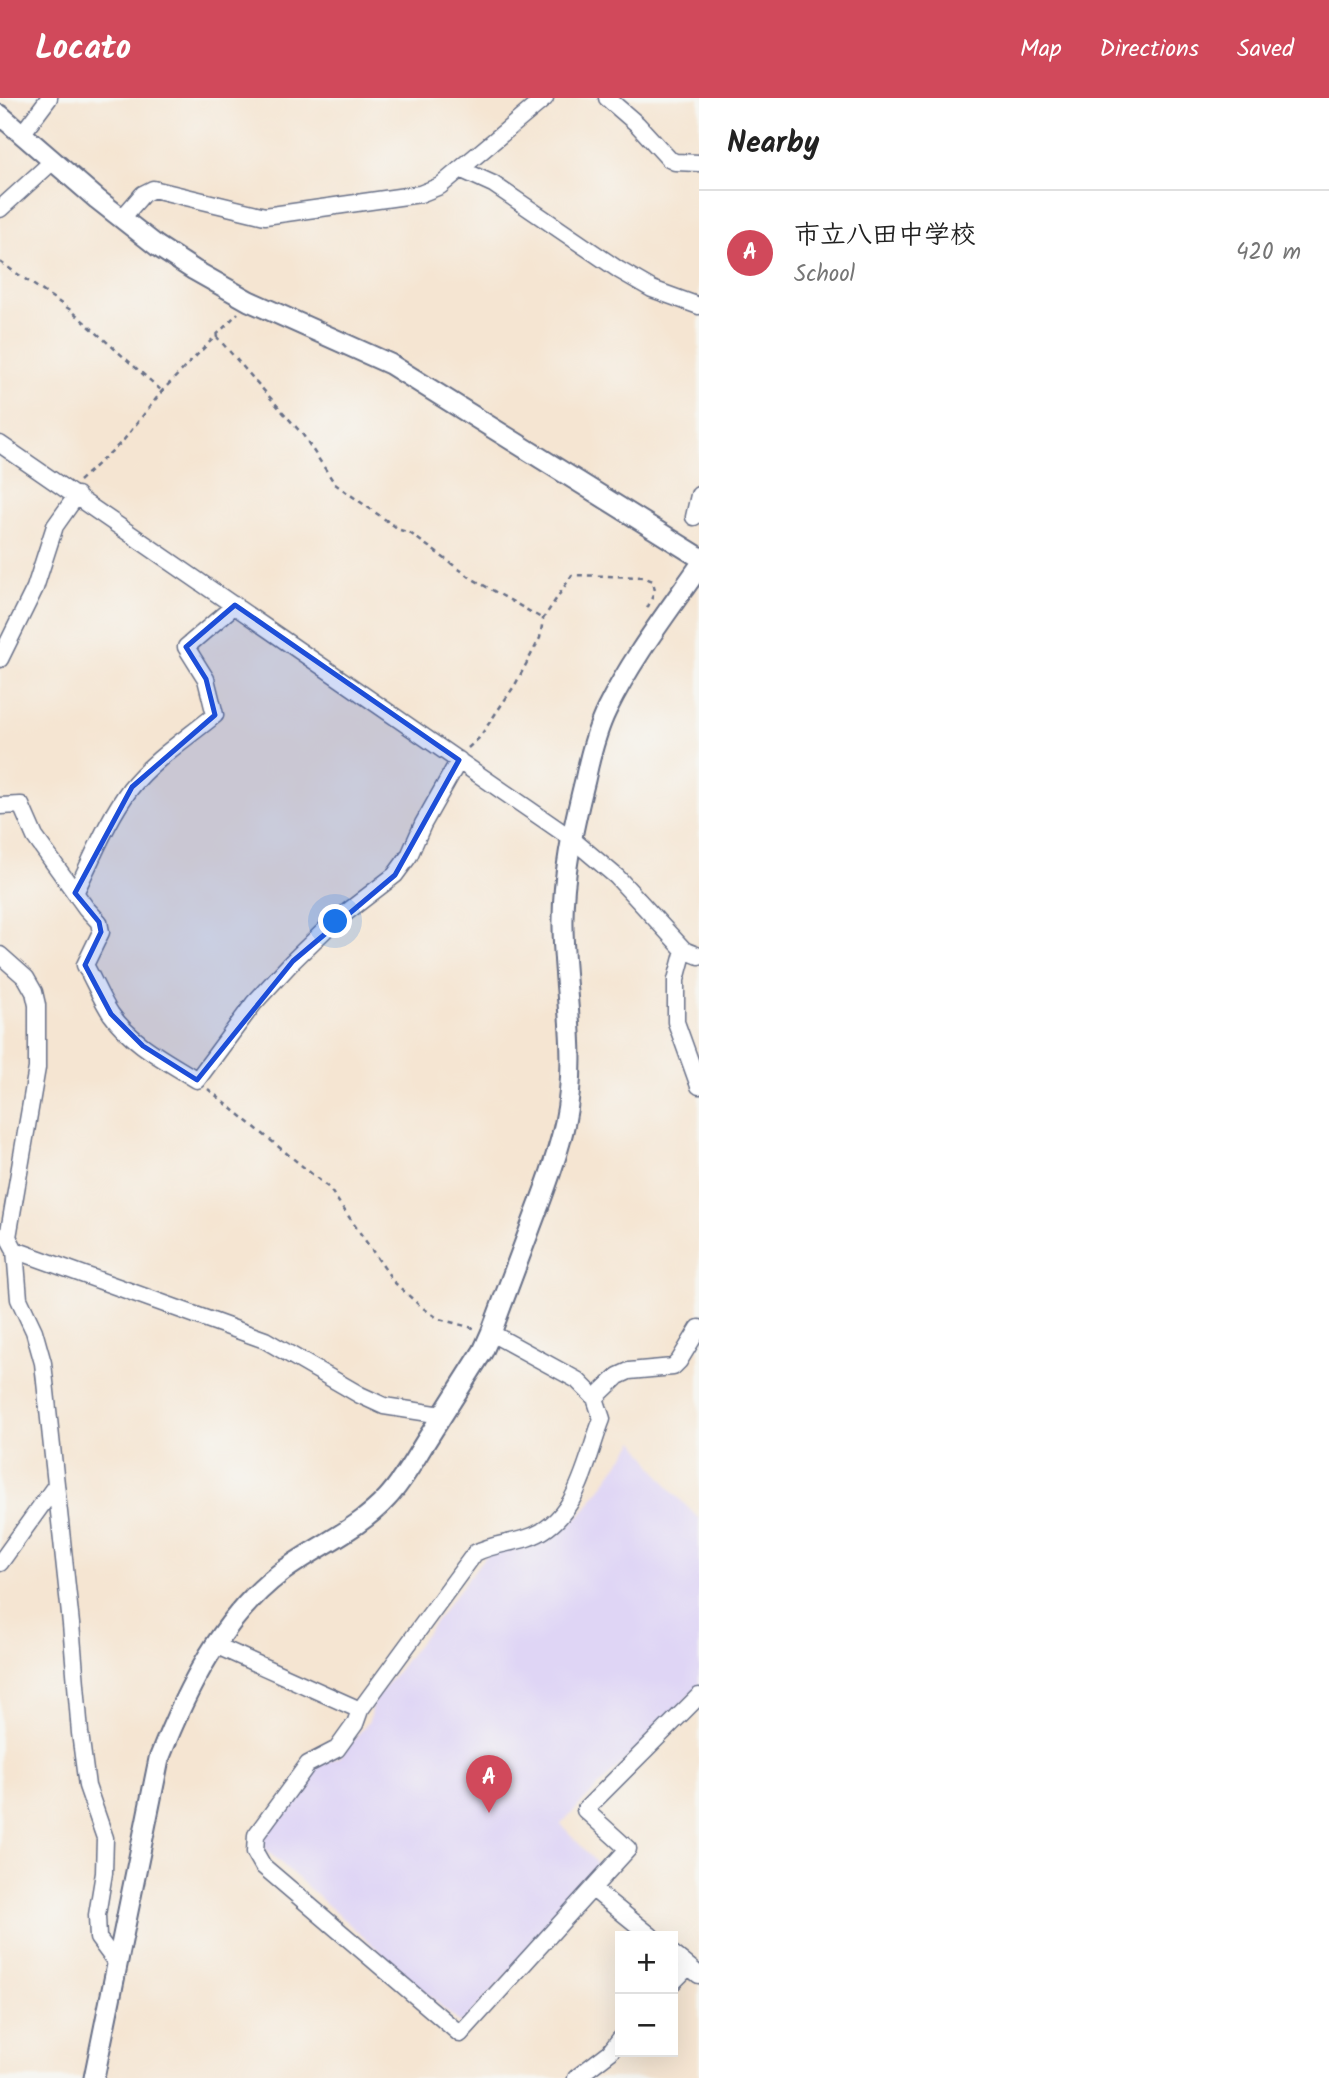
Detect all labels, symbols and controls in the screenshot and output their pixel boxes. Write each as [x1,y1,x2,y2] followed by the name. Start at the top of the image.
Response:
[35,23,131,76] text: Locato
[1020,30,1062,69] text: Map
[1100,30,1199,69] text: Directions
[1237,30,1294,69] text: Saved
[727,120,819,168] text: Nearby
[794,215,976,257] text: 市立八田中学校
[743,235,757,271] text: A
[1236,235,1301,271] text: 420 m
[794,257,855,293] text: School
[318,904,352,938] your location
[466,1755,512,1813] pin: A
[615,1931,678,2057] map controls
[615,1931,678,1994] button: +
[615,1994,678,2057] button: −

